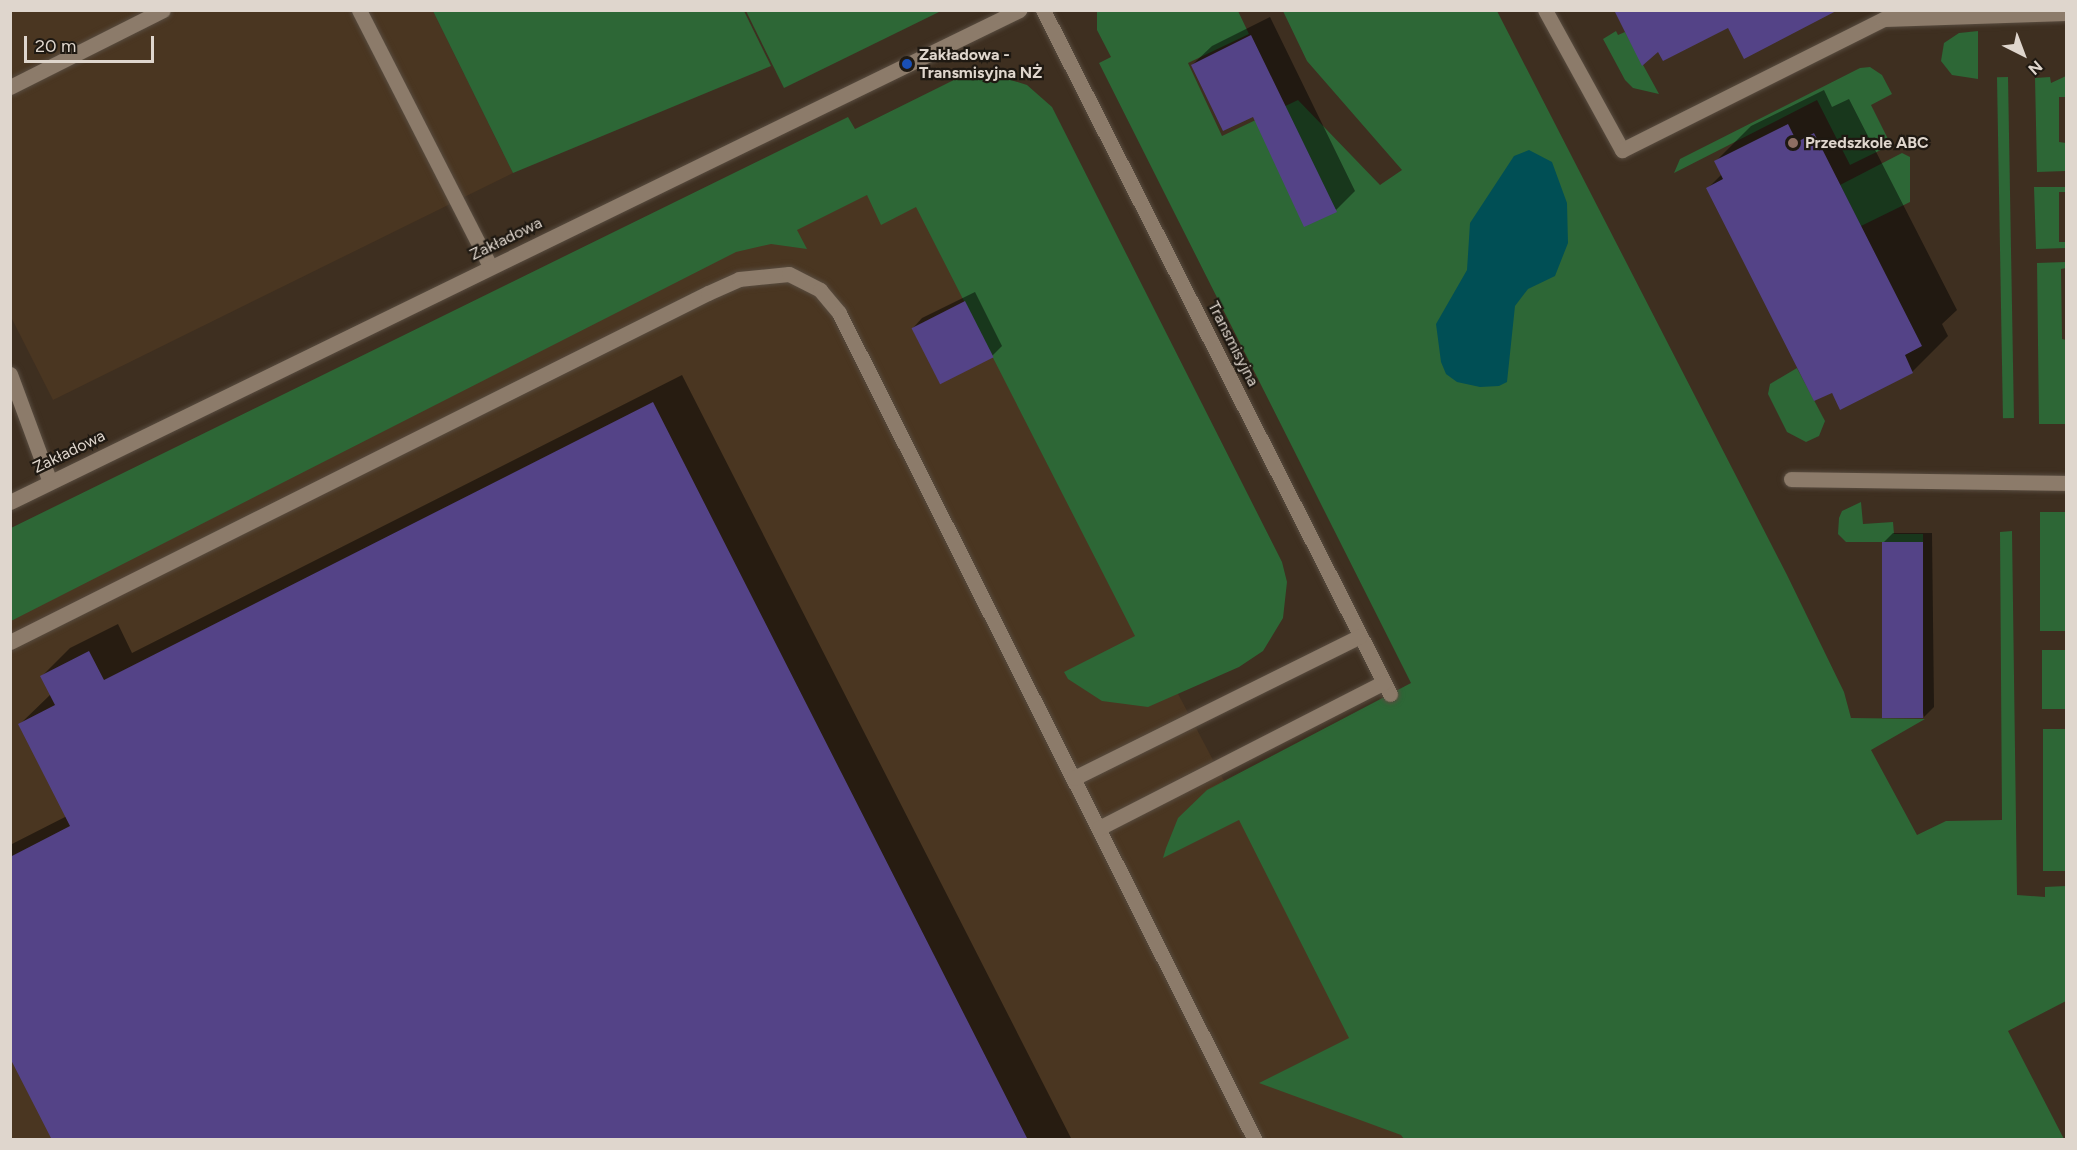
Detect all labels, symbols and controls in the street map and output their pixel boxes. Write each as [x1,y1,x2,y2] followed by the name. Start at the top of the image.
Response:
[27,24,158,62] scale bar
[1993,24,2053,84] north arrow
[35,35,76,57] text: 20 m
[919,45,1042,83] place label: Zakładowa - Transmisyjna NŻ
[900,57,914,71] marker: Zakładowa - Transmisyjna NŻ
[2024,57,2046,79] text: N
[1805,133,1929,153] place label: Przedszkole ABC
[1786,136,1800,150] marker: Przedszkole ABC
[467,213,545,265] street label: Zakładowa
[1203,298,1263,390] street label: Transmisyjna
[30,426,108,478] street label: Zakładowa

